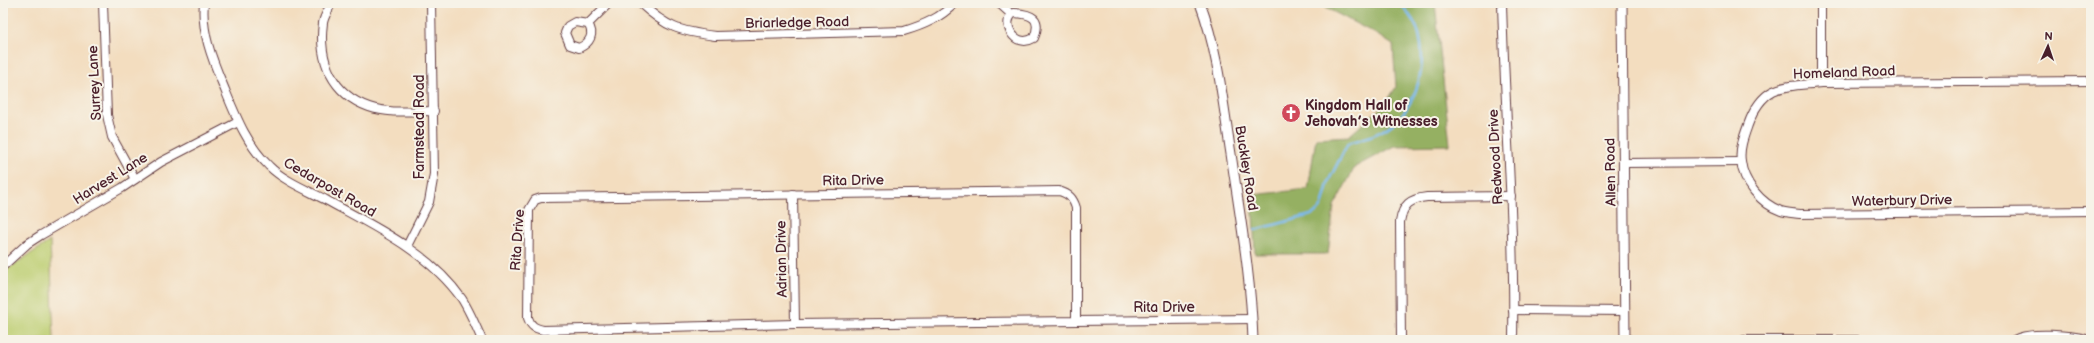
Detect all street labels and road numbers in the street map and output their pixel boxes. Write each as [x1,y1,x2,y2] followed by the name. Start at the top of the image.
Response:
[745,13,849,32] street label: Briarledge Road
[84,45,105,121] street label: Surrey Lane
[1792,62,1896,83] street label: Homeland Road
[411,74,428,180] street label: Farmstead Road
[1485,109,1506,205] street label: Redwood Drive
[1231,124,1262,212] street label: Buckley Road
[1601,138,1620,206] street label: Allen Road
[70,149,151,208] street label: Harvest Lane
[280,154,379,221] street label: Cedarpost Road
[822,171,884,190] street label: Rita Drive
[1852,191,1952,210] street label: Waterbury Drive
[507,209,528,271] street label: Rita Drive
[772,220,791,298] street label: Adrian Drive
[1133,299,1195,316] street label: Rita Drive

